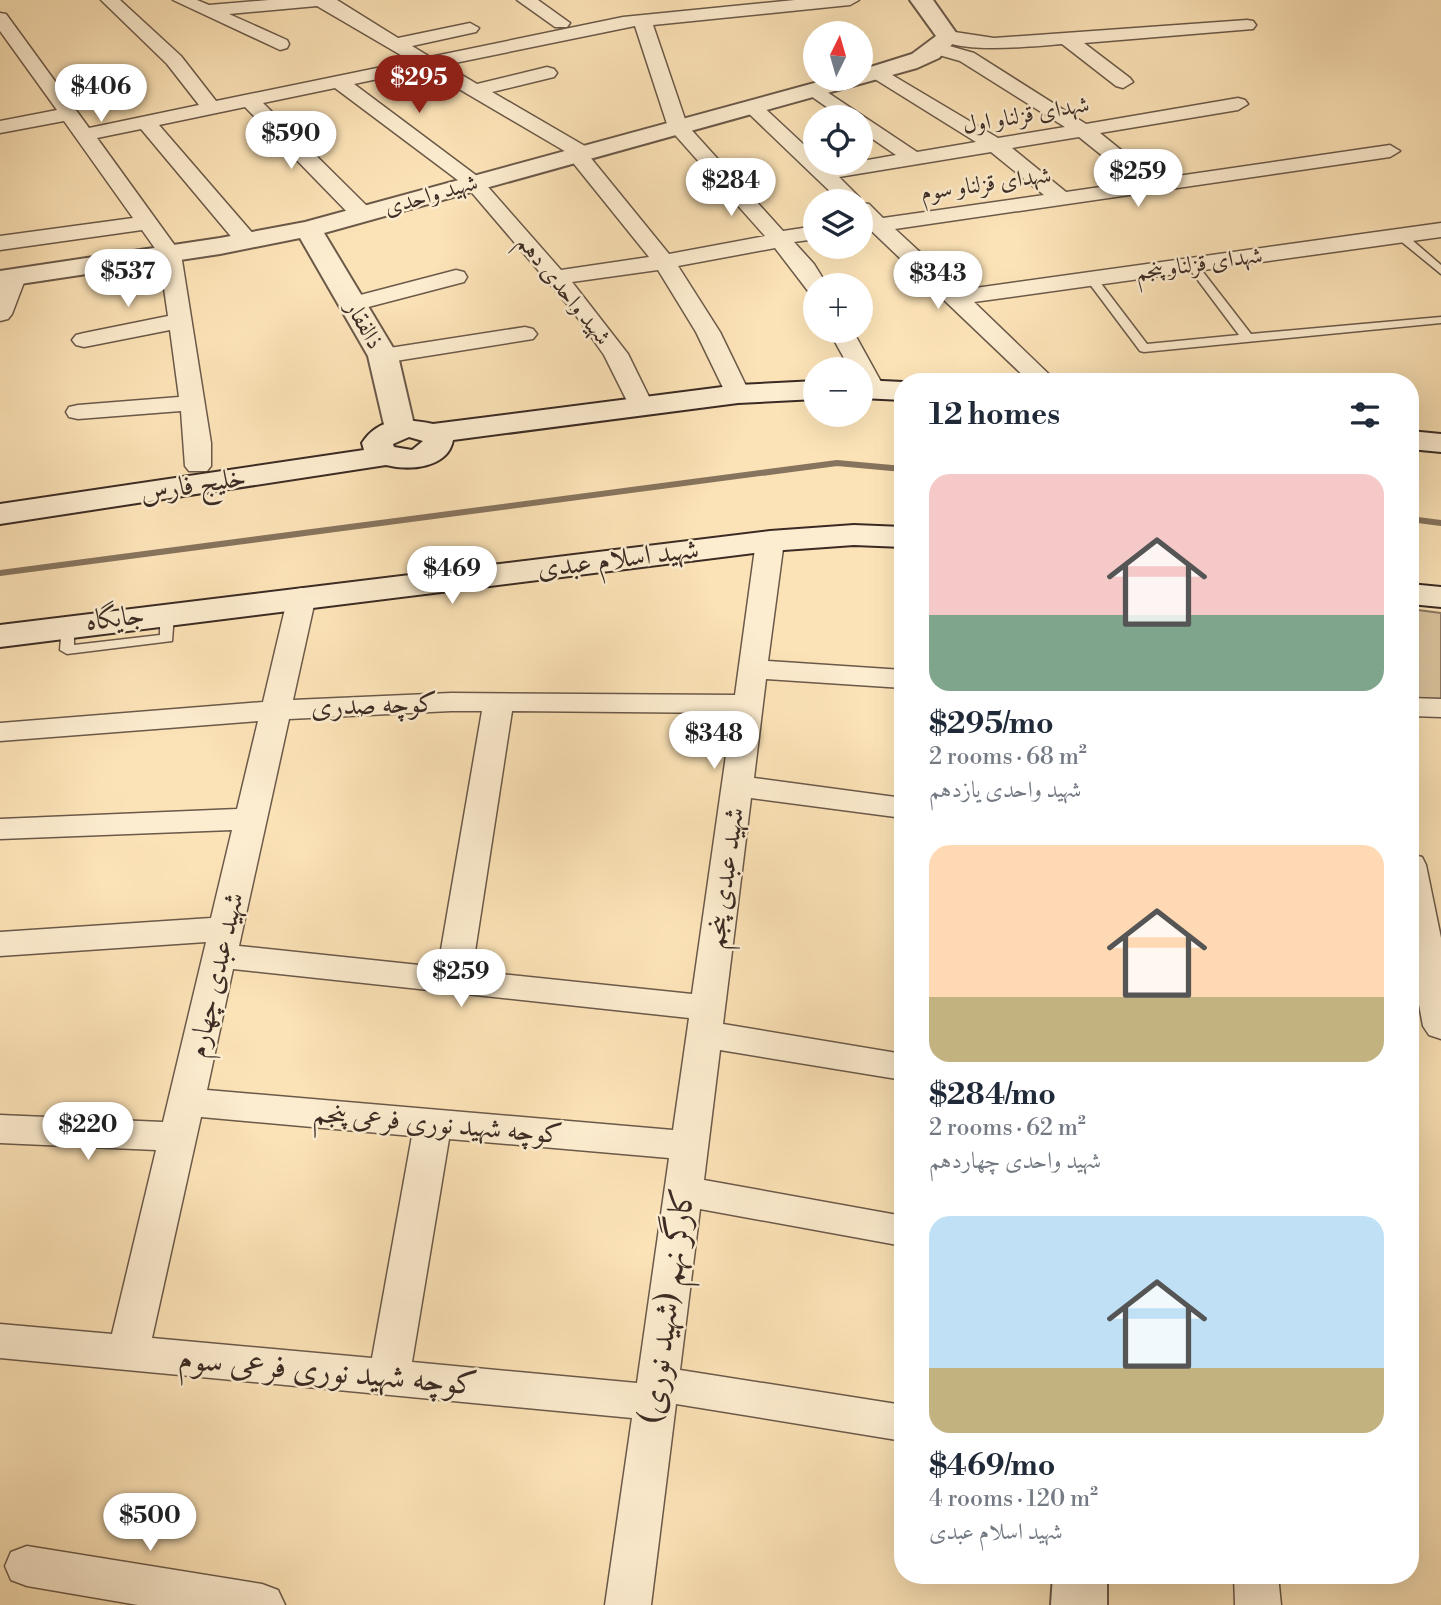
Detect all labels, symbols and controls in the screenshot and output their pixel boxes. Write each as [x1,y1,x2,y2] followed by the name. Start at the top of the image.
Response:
[803,21,873,91] north arrow
[803,21,873,427] map controls
[378,55,460,115] pin: $295
[60,64,142,124] pin: $406
[391,64,447,92] text: $295
[71,73,131,101] text: $406
[960,90,1092,140] street label: شهدای قزلناو اول
[803,105,873,175] button: locate
[250,111,332,171] pin: $590
[261,120,321,148] text: $590
[1097,150,1179,209] pin: $259
[690,158,772,218] pin: $284
[1110,158,1166,186] text: $259
[919,161,1054,212] street label: شهدای قزلناو سوم
[702,167,760,195] text: $284
[381,168,481,222] street label: شهید واحدی
[803,189,873,259] button: layers
[506,229,617,355] street label: شهید واحدی دهم
[1134,241,1265,294] street label: شهدای قزلناو پنجم
[87,250,169,309] pin: $537
[897,252,979,311] pin: $343
[101,258,155,286] text: $537
[909,260,967,288] text: $343
[803,273,873,343] button: +
[338,294,389,354] street label: ذالفقار
[803,357,873,427] button: −
[929,396,1060,434] text: 12 homes
[1346,396,1384,434] icon: filters
[138,459,249,517] street label: خلیج فارس
[1094,519,1220,645] icon: home
[535,532,702,592] street label: شهید اسلام عبدی
[411,546,493,606] pin: $469
[423,555,481,583] text: $469
[83,596,146,639] street label: جایگاه
[310,685,438,726] street label: کوچه صدری
[929,705,1054,743] text: $295/mo
[673,712,755,771] pin: $348
[685,720,743,748] text: $348
[929,743,1087,771] text: 2 rooms · 68 m²
[929,776,1082,804] text: شهید واحدی یازدهم
[698,805,760,952] street label: شهید عبدی پنجم
[180,889,258,1062] street label: شهید عبدی چهارم
[1094,890,1220,1016] icon: home
[420,950,502,1009] pin: $259
[433,958,489,986] text: $259
[929,1076,1056,1114] text: $284/mo
[311,1096,564,1160] street label: کوچه شهید نوری فرعی پنجم
[47,1102,129,1162] pin: $220
[58,1111,118,1139] text: $220
[929,1114,1086,1142] text: 2 rooms · 62 m²
[929,1147,1101,1175] text: شهید واحدی چهاردهم
[628,1185,714,1428] street label: کارگر نهم (شهید نوری)
[1094,1261,1220,1387] icon: home
[176,1338,479,1412] street label: کوچه شهید نوری فرعی سوم
[929,1447,1055,1485] text: $469/mo
[929,1485,1098,1513] text: 4 rooms · 120 m²
[109,1494,191,1553] pin: $500
[119,1502,181,1530] text: $500
[929,1518,1063,1546] text: شهید اسلام عبدی

